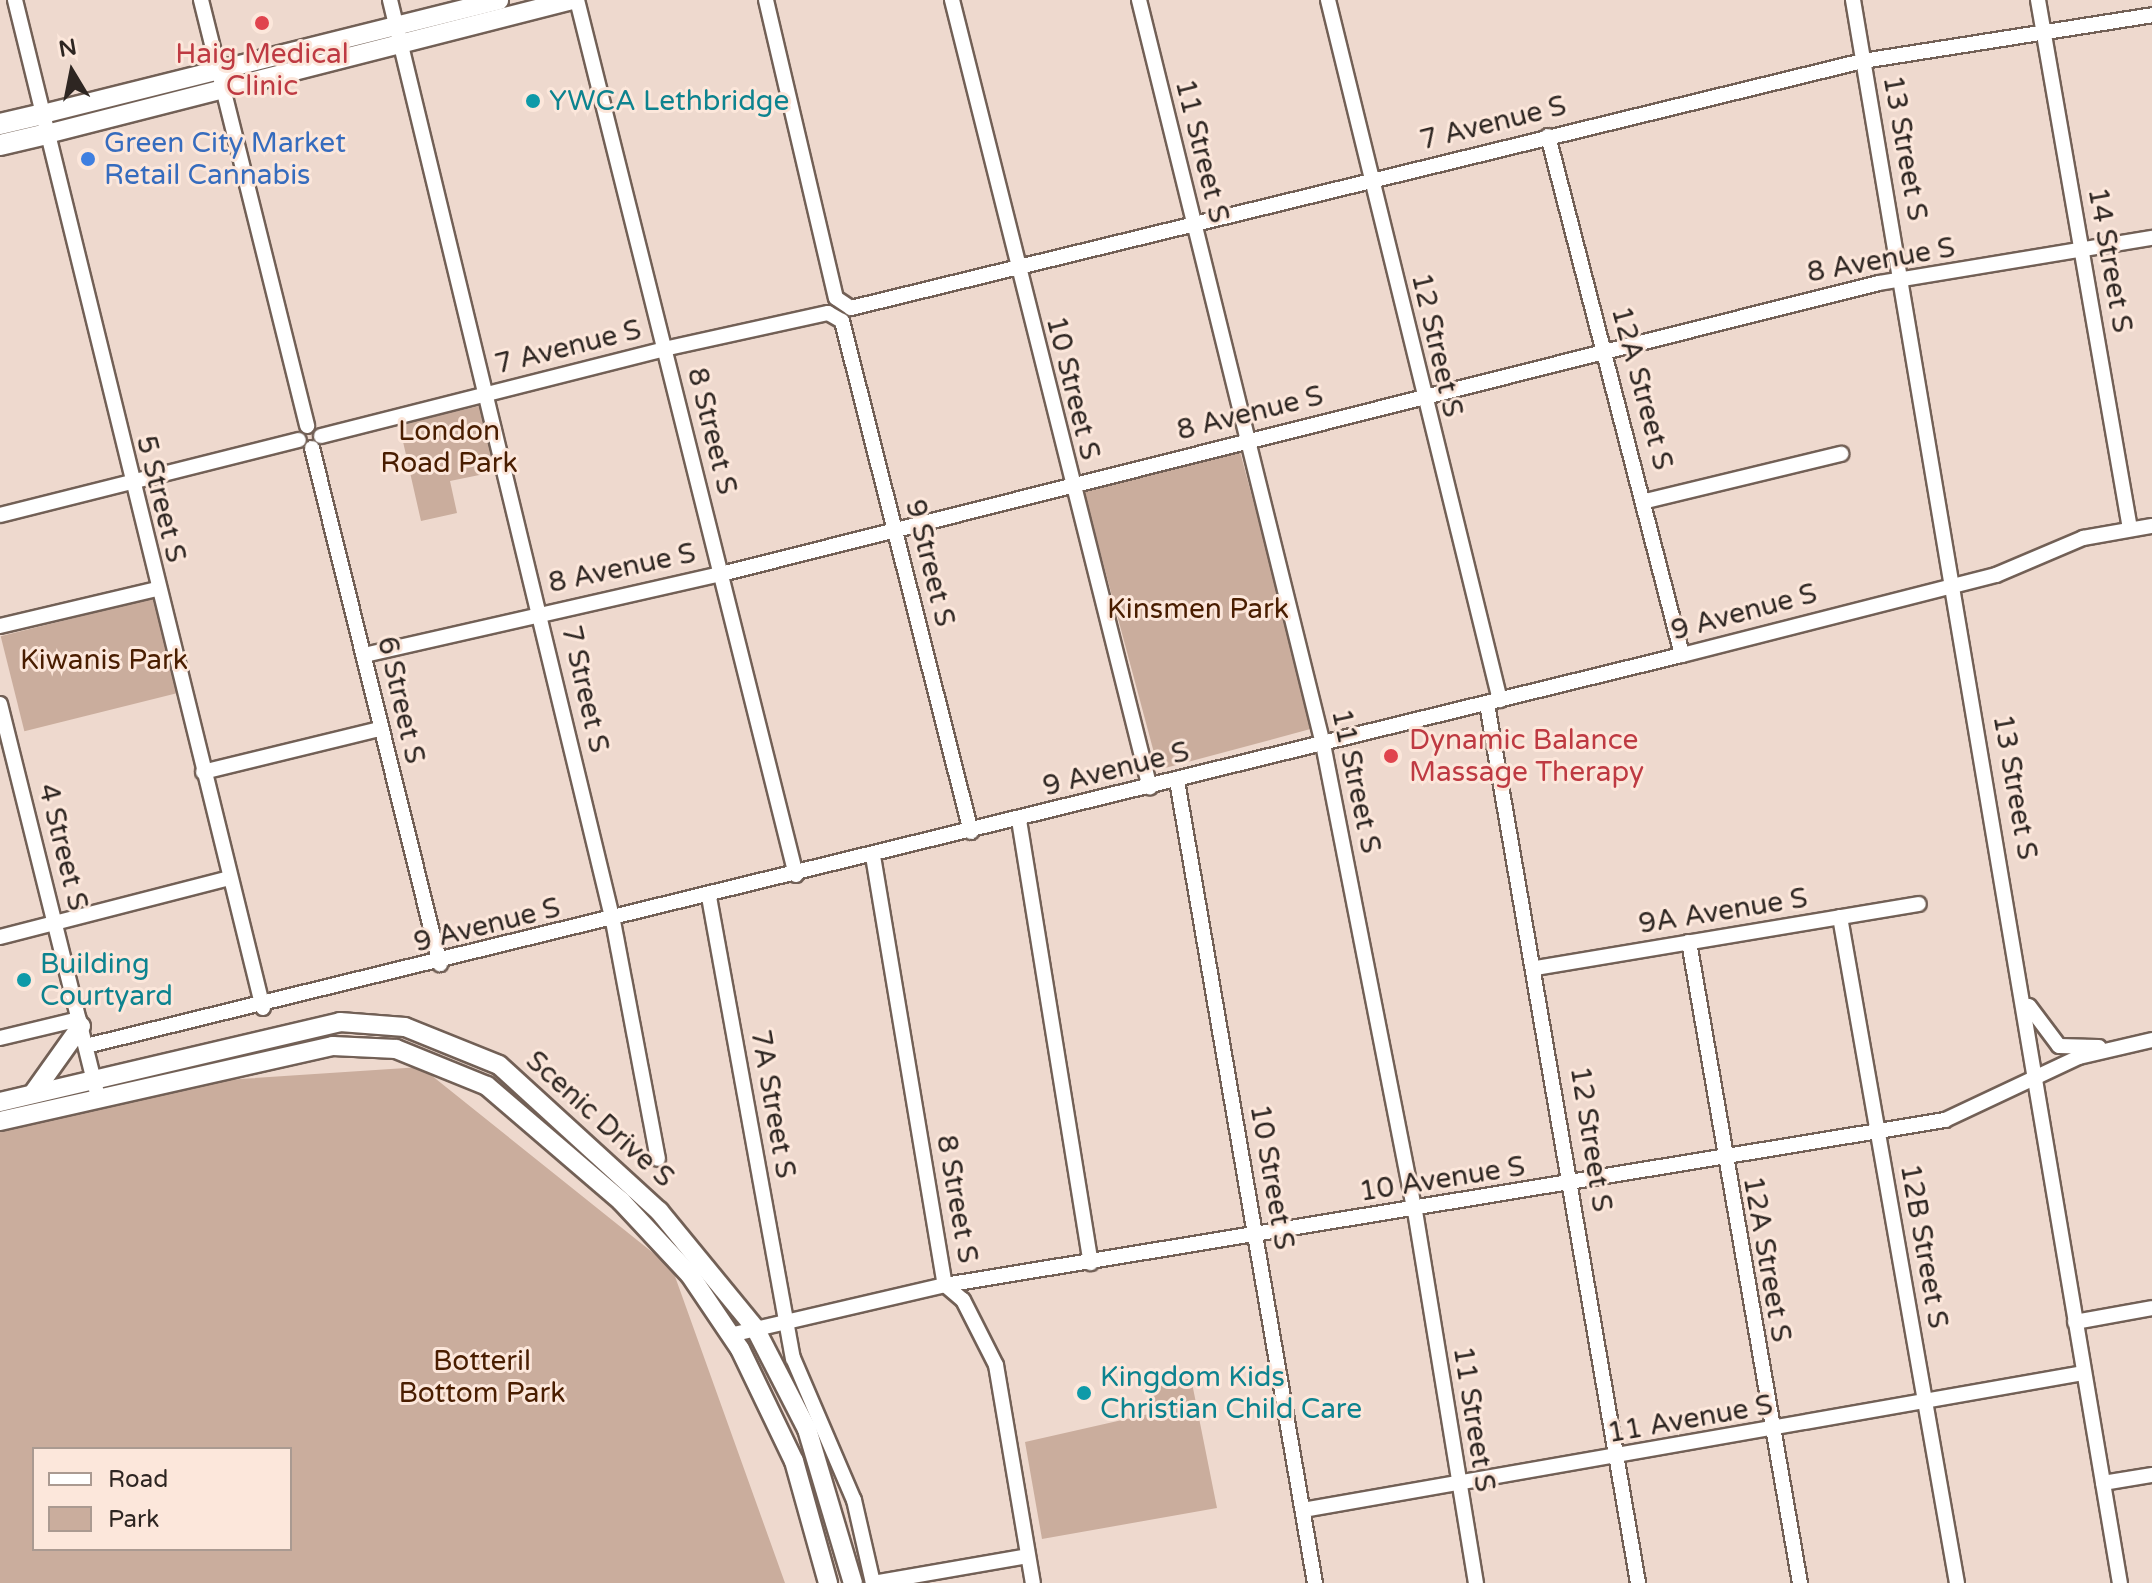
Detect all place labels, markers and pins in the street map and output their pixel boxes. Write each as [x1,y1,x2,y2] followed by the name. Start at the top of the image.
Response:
[251,12,273,34] marker: Haig Medical Clinic
[175,37,349,103] place label: Haig Medical Clinic
[549,84,789,118] place label: YWCA Lethbridge
[524,92,542,110] marker: YWCA Lethbridge
[104,126,346,192] place label: Green City Market Retail Cannabis
[79,150,97,168] marker: Green City Market Retail Cannabis
[1409,723,1644,789] place label: Dynamic Balance Massage Therapy
[1380,745,1402,767] marker: Dynamic Balance Massage Therapy
[40,947,173,1013] place label: Building Courtyard
[15,971,33,989] marker: Building Courtyard
[1100,1360,1362,1426] place label: Kingdom Kids Christian Child Care
[1075,1384,1093,1402] marker: Kingdom Kids Christian Child Care

